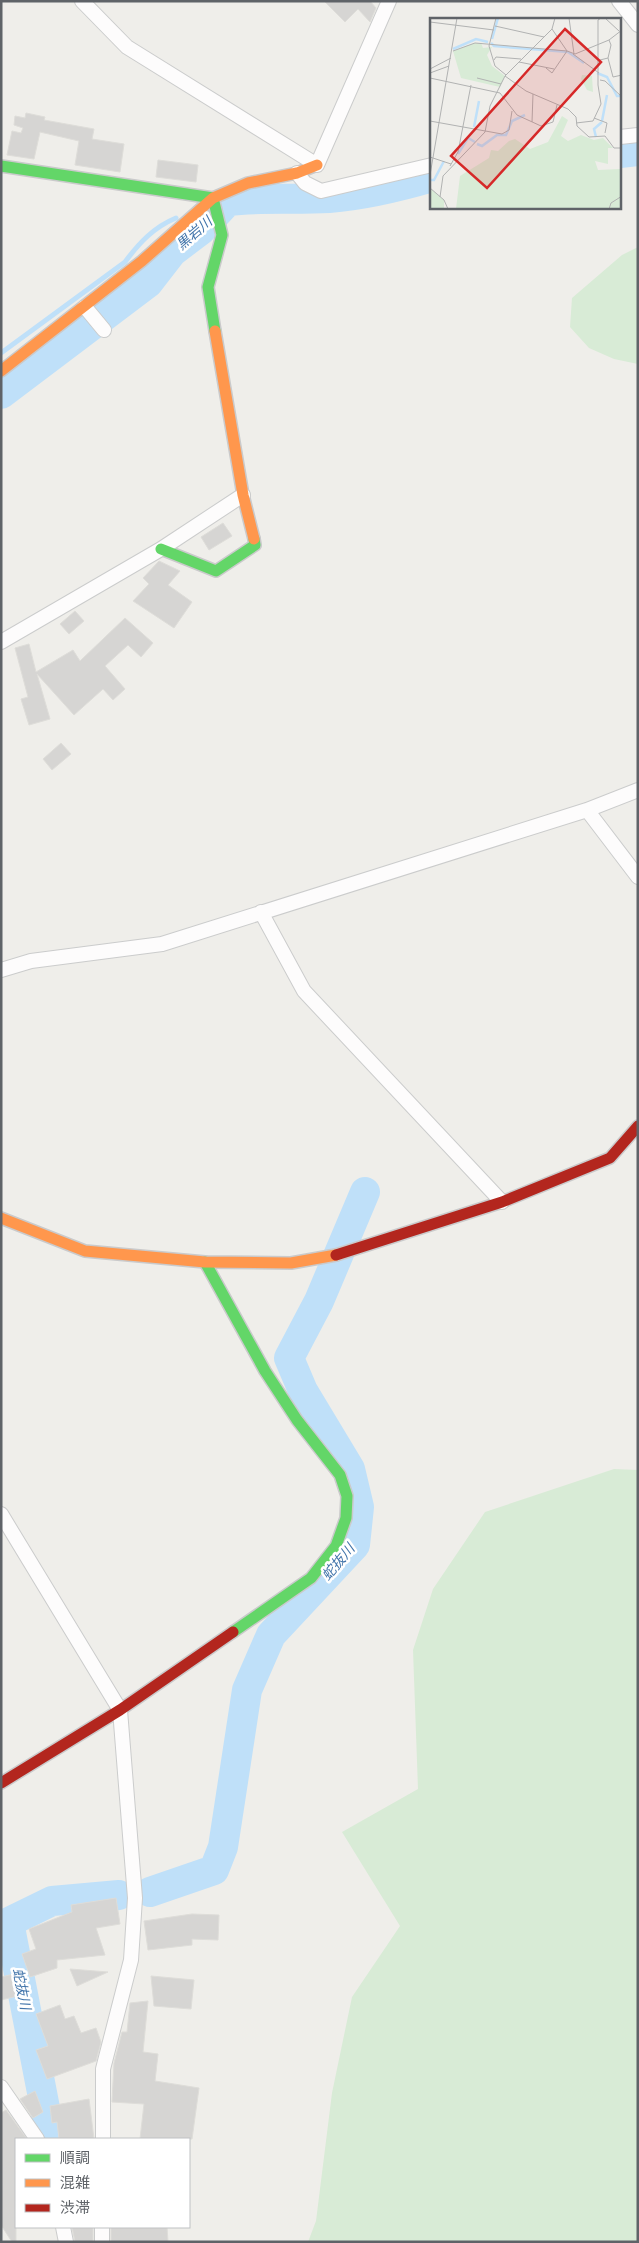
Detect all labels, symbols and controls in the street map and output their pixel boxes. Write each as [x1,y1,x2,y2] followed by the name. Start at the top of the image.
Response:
[430,18,622,209] inset map
[172,211,217,254] water label: 黒岩川
[318,1539,360,1584] water label: 蛇抜川
[9,1967,35,2013] water label: 蛇抜川
[15,2138,190,2228] legend
[60,2148,90,2168] text: 順調
[60,2173,90,2193] text: 混雑
[60,2198,90,2218] text: 渋滞

